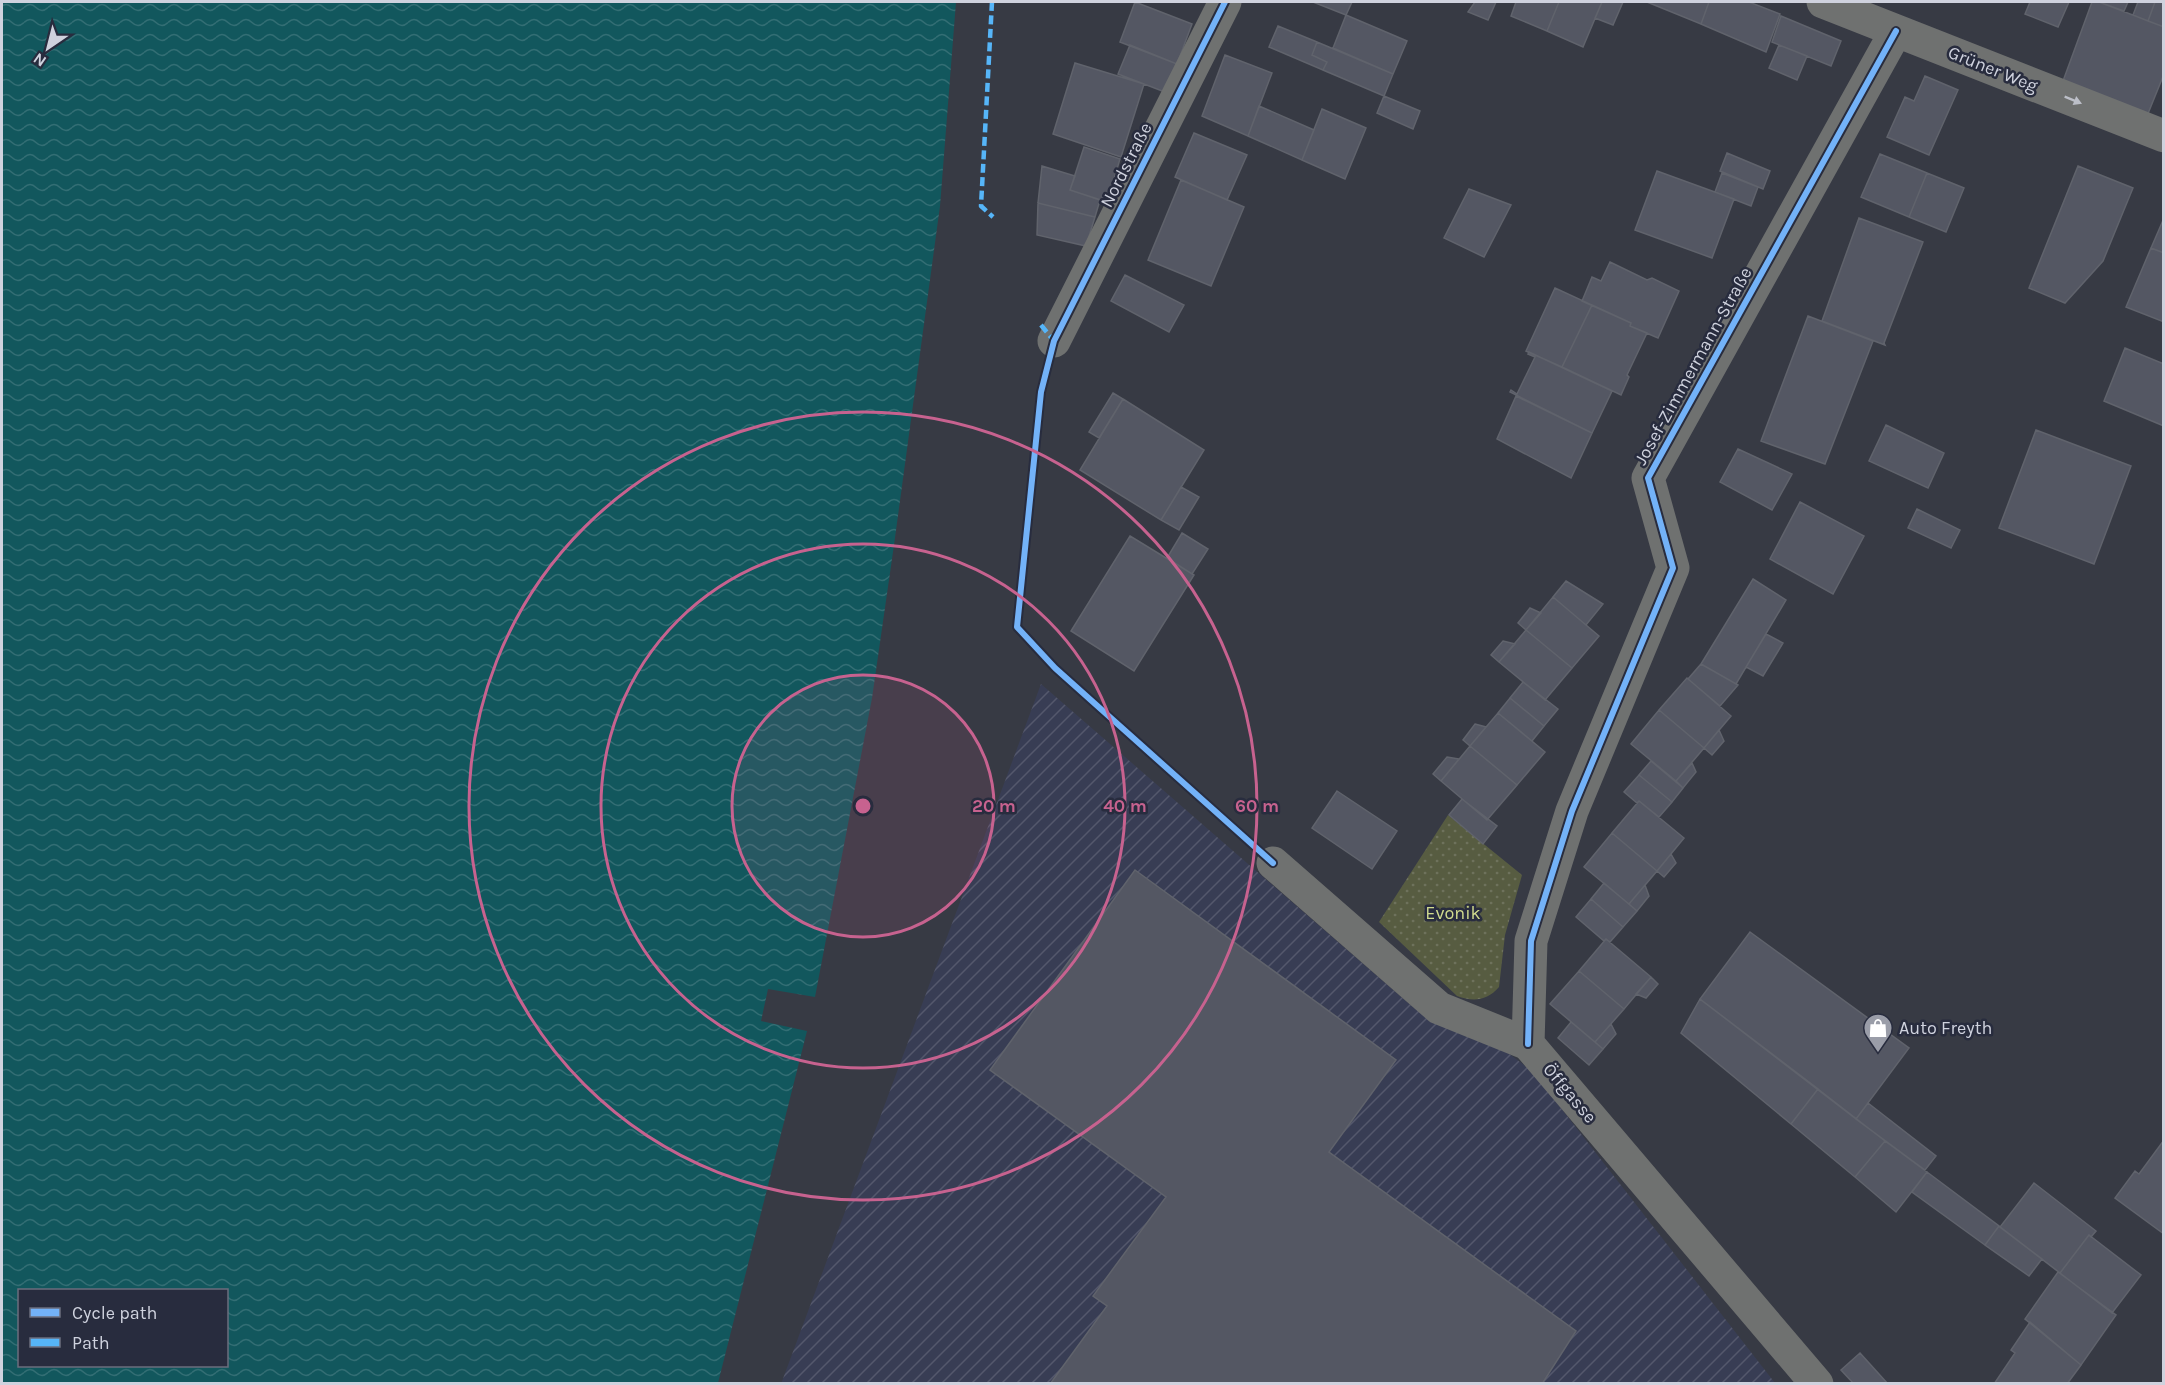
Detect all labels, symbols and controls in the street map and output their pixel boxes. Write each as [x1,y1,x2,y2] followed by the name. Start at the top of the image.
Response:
[18,18,78,78] north arrow
[1945,41,2041,97] street label: Grüner Weg
[30,49,50,71] text: N
[2064,96,2082,106] one-way arrow
[1095,119,1157,211] street label: Nordstraße
[1629,263,1757,469] street label: Josef-Zimmermann-Straße
[972,795,1016,817] text: 20 m
[1103,795,1147,817] text: 40 m
[1235,795,1279,817] text: 60 m
[853,796,873,816] centre of rings
[1425,902,1481,924] park label: Evonik
[1862,1012,1894,1054] shop icon: Auto Freyth
[1899,1017,1992,1039] place label: Auto Freyth
[1539,1058,1601,1128] street label: Öffgasse
[18,1289,228,1367] legend
[72,1302,157,1324] text: Cycle path
[72,1332,110,1354] text: Path

